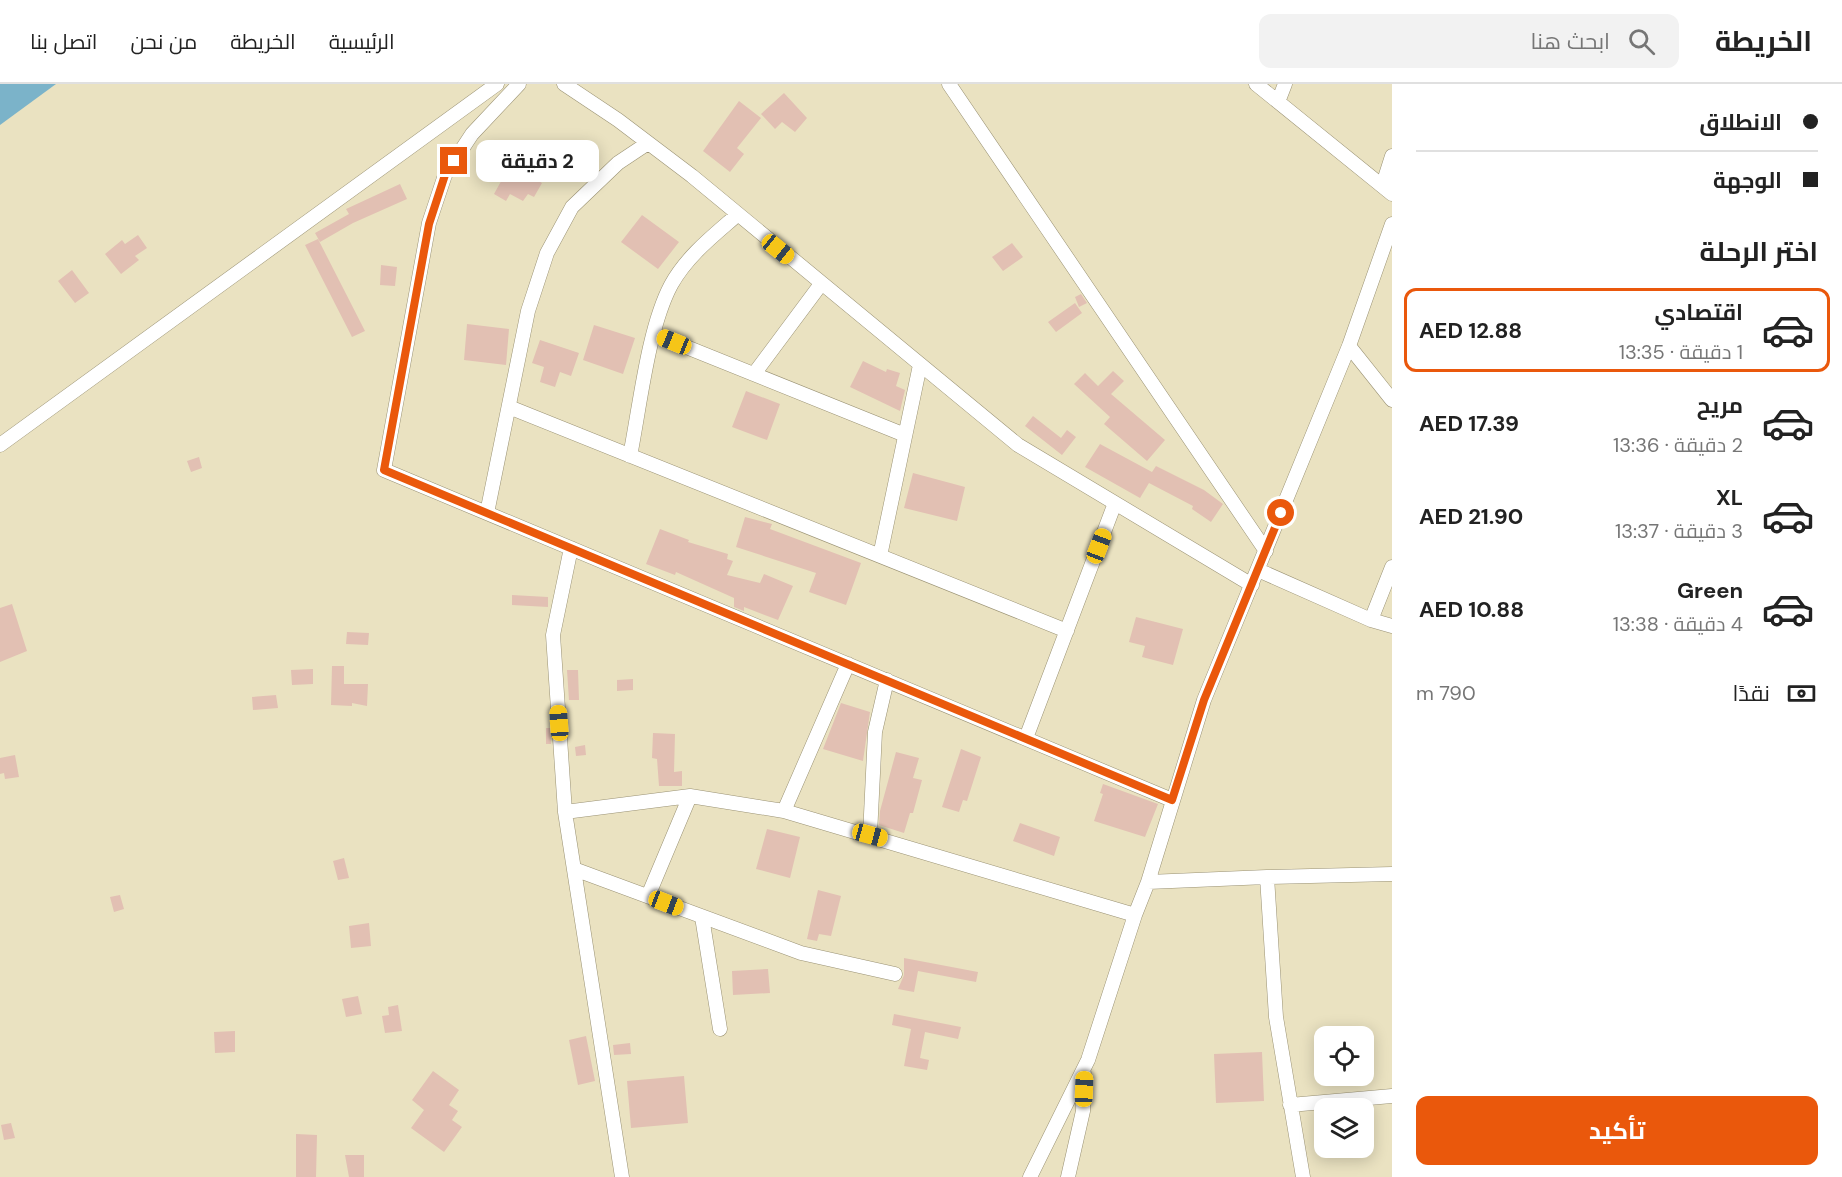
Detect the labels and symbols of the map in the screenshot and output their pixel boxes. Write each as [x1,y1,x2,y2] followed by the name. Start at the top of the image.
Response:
[475,140,598,182] callout: 2 دقيقة
[440,147,467,174] route end
[758,231,798,267] car
[654,327,694,357] car
[1267,499,1294,526] route start
[1084,526,1114,566] car
[549,704,569,742] car
[850,822,890,848] car
[646,888,686,918] car
[1074,1071,1094,1107] car

